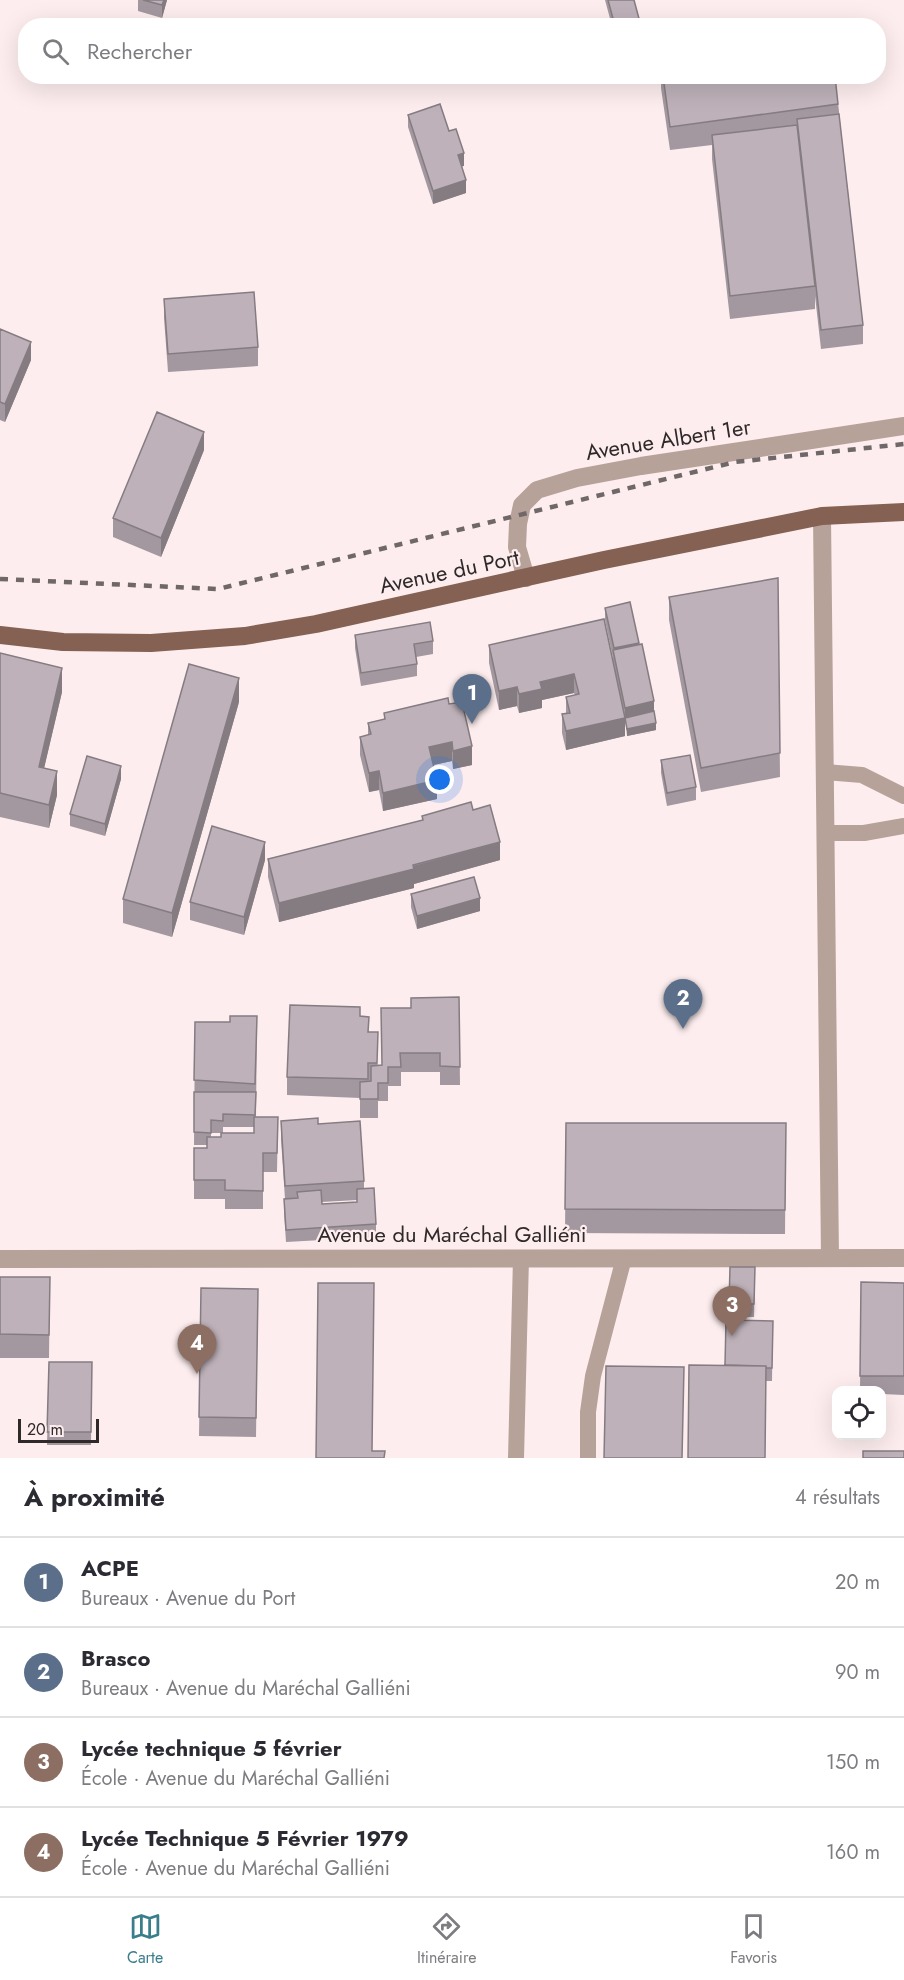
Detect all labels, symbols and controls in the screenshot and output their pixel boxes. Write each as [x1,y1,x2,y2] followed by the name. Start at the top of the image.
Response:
[18,18,886,84] search box
[39,35,72,68] icon: search
[87,35,192,67] text: Rechercher
[583,410,753,468] street label: Avenue Albert 1er
[376,540,523,601] street label: Avenue du Port
[452,674,492,724] pin: 1
[425,765,454,794] your location
[664,980,702,1029] pin: 2
[317,1218,587,1250] street label: Avenue du Maréchal Galliéni
[712,1286,752,1336] pin: 3
[178,1324,216,1374] pin: 4
[832,1386,886,1440] map controls
[832,1386,886,1440] button: locate
[18,1416,99,1444] scale bar
[27,1418,63,1441] text: 20 m
[24,1478,165,1516] text: À proximité
[795,1483,880,1512] text: 4 résultats
[81,1552,139,1584] text: ACPE
[38,1568,49,1597] text: 1
[835,1568,880,1597] text: 20 m
[81,1584,295,1613] text: Bureaux · Avenue du Port
[81,1642,150,1674] text: Brasco
[37,1658,50,1687] text: 2
[835,1658,880,1687] text: 90 m
[81,1674,411,1703] text: Bureaux · Avenue du Maréchal Galliéni
[81,1732,342,1764] text: Lycée technique 5 février
[37,1748,50,1777] text: 3
[826,1748,880,1777] text: 150 m
[81,1764,390,1793] text: École · Avenue du Maréchal Galliéni
[81,1822,409,1854] text: Lycée Technique 5 Février 1979
[37,1838,50,1867] text: 4
[826,1838,880,1867] text: 160 m
[81,1854,390,1883] text: École · Avenue du Maréchal Galliéni
[127,1910,163,1969] tab: Carte
[417,1910,476,1969] tab: Itinéraire
[730,1910,777,1969] tab: Favoris

